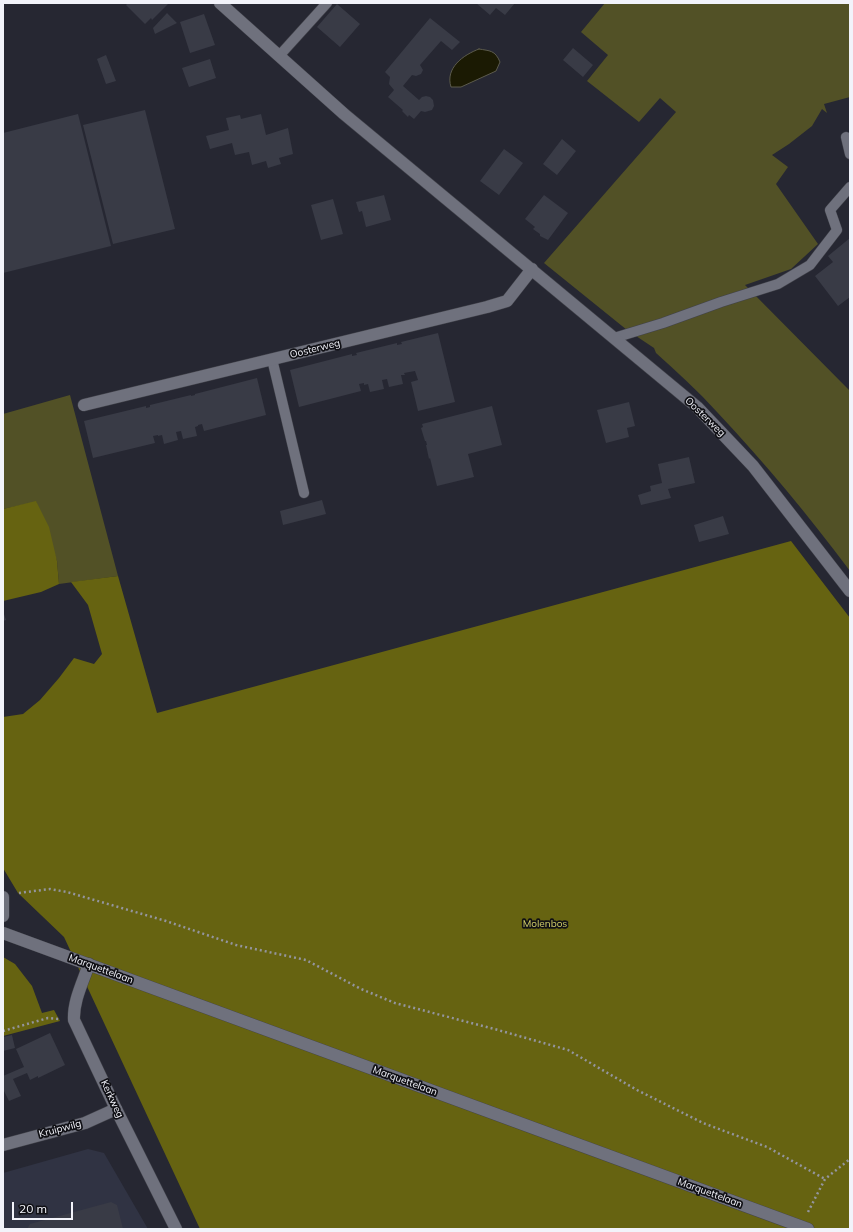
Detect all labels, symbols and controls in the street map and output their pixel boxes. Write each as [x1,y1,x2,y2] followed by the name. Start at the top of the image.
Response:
[289,337,341,361] street label: Oosterweg
[682,395,728,439] street label: Oosterweg
[523,918,567,930] park label: Molenbos
[67,952,135,986] street label: Marquettelaan
[371,1064,439,1098] street label: Marquettelaan
[98,1078,126,1120] street label: Kerkweg
[37,1118,83,1140] street label: Kruipwilg
[676,1176,744,1210] street label: Marquettelaan
[14,1194,75,1220] scale bar
[19,1201,47,1216] text: 20 m

